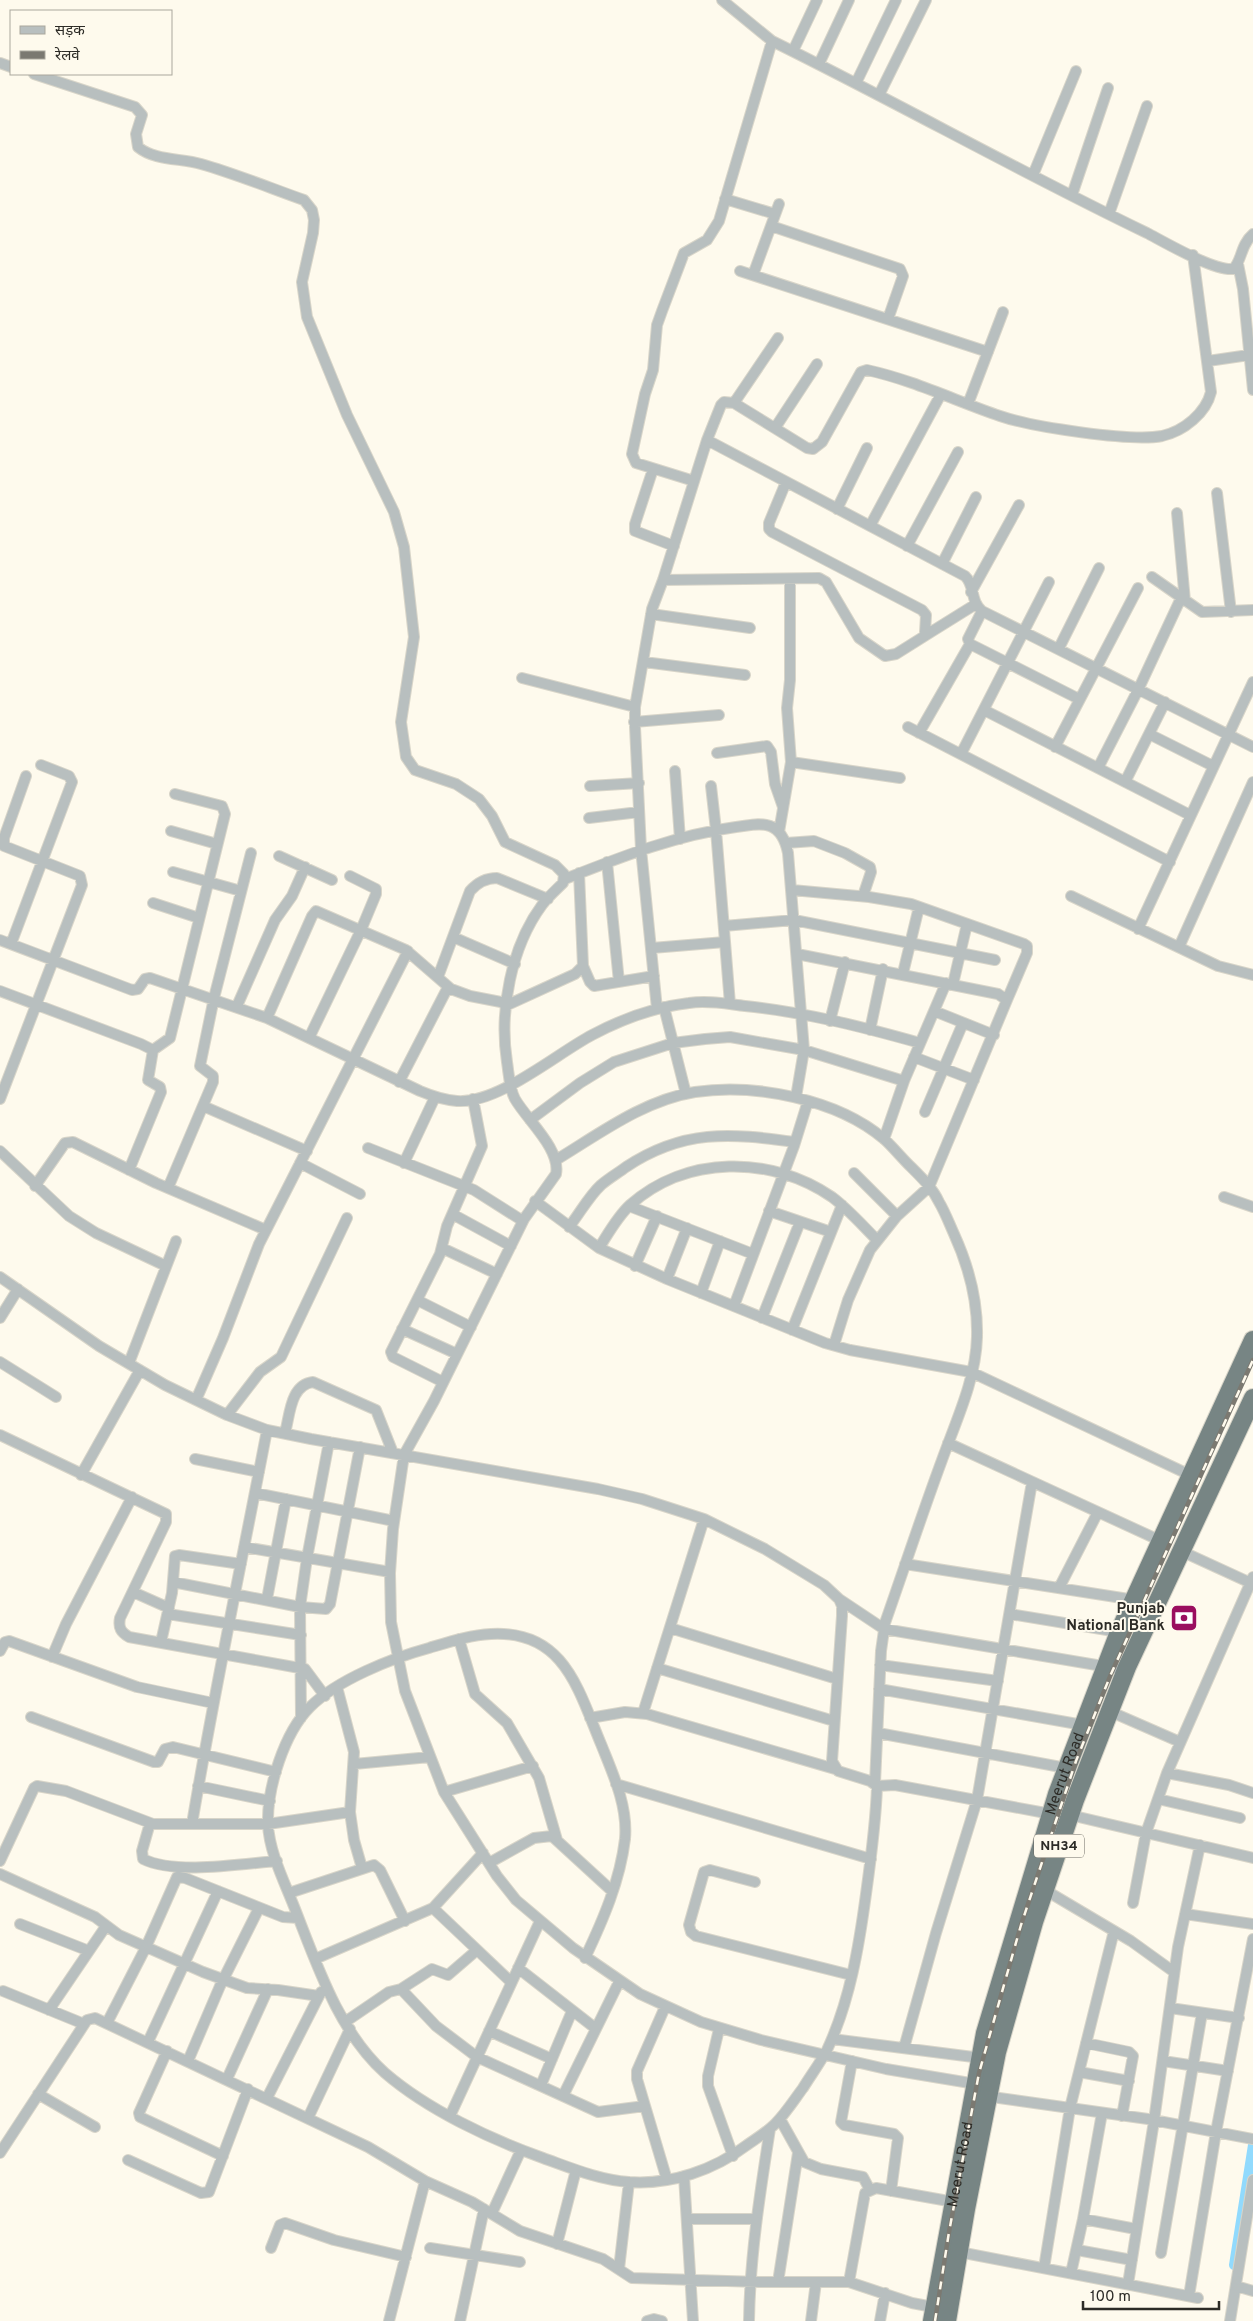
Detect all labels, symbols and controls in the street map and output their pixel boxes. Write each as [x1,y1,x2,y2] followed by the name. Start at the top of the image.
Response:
[10,10,172,75] legend
[55,22,85,41] text: सड़क
[54,46,80,66] text: रेलवे
[1066,1600,1165,1636] place label: Punjab National Bank
[1169,1603,1199,1633] bank icon: Punjab National Bank
[1042,1730,1089,1818] street label: Meerut Road
[1034,1834,1084,1858] road number: NH34
[944,2120,978,2209] street label: Meerut Road
[1083,2278,1219,2310] scale bar
[1090,2288,1131,2307] text: 100 m

